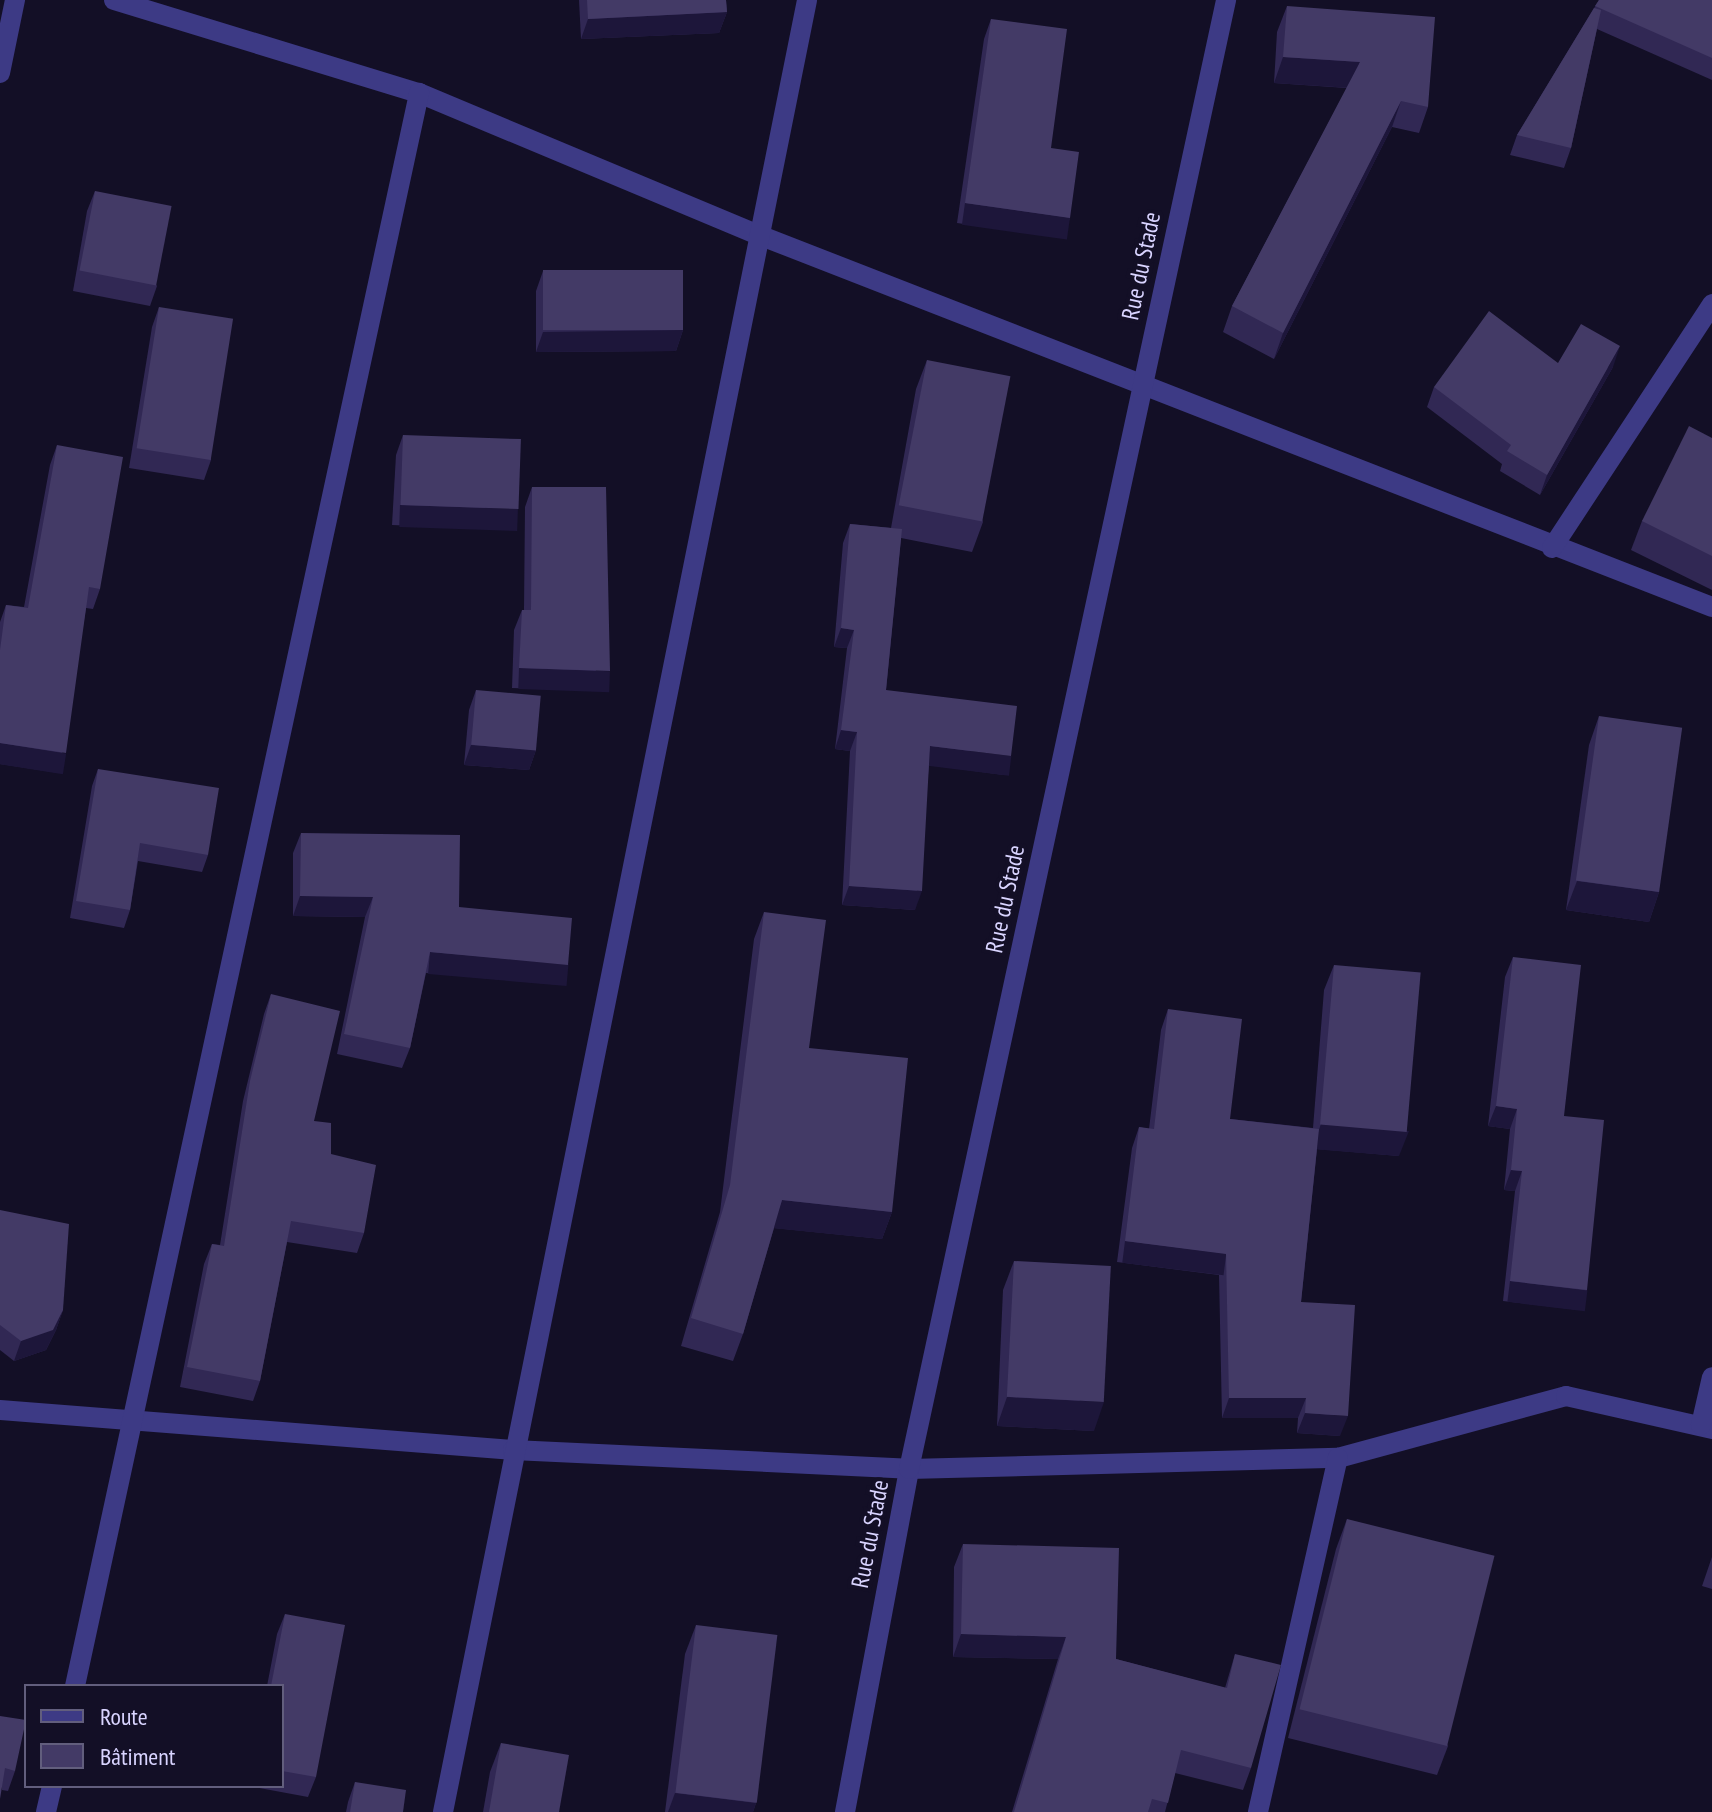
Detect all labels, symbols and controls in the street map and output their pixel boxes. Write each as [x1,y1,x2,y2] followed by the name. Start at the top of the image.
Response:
[1116,209,1166,323] street label: Rue du Stade
[980,842,1030,956] street label: Rue du Stade
[845,1477,895,1591] street label: Rue du Stade
[24,1684,284,1788] legend
[100,1701,148,1732] text: Route
[100,1741,175,1772] text: Bâtiment

